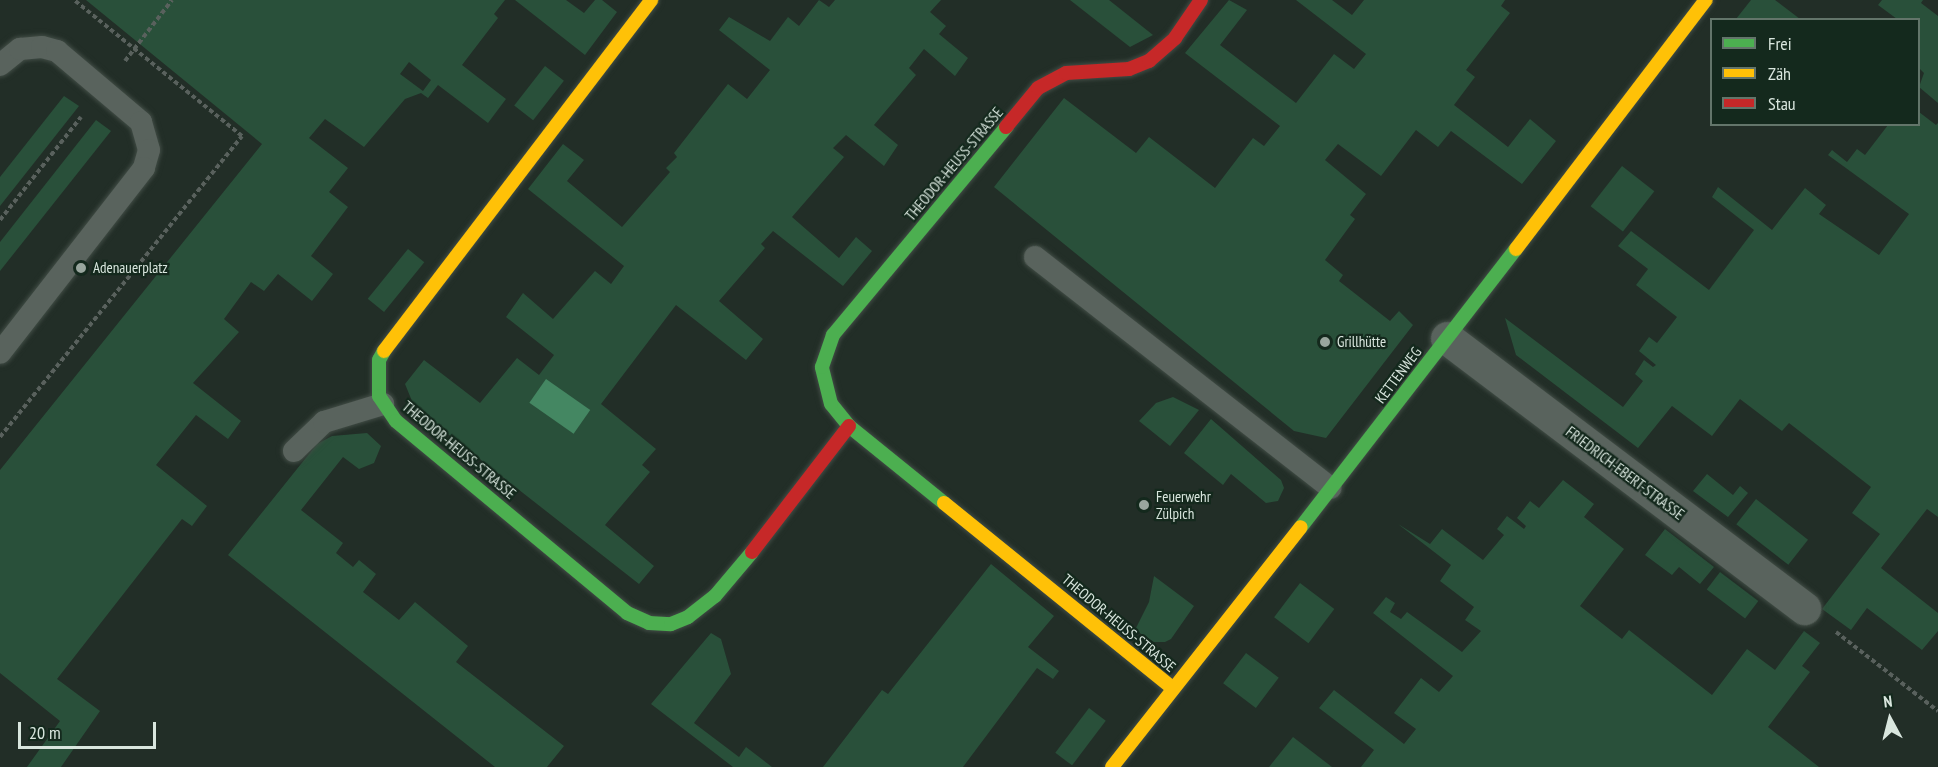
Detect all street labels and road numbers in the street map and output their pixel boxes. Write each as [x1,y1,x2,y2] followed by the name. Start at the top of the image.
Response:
[901,104,1007,224] street label: THEODOR-HEUSS-STRASSE
[1371,343,1425,407] street label: KETTENWEG
[399,397,519,503] street label: THEODOR-HEUSS-STRASSE
[1562,423,1688,523] street label: FRIEDRICH-EBERT-STRASSE
[1059,570,1179,676] street label: THEODOR-HEUSS-STRASSE

